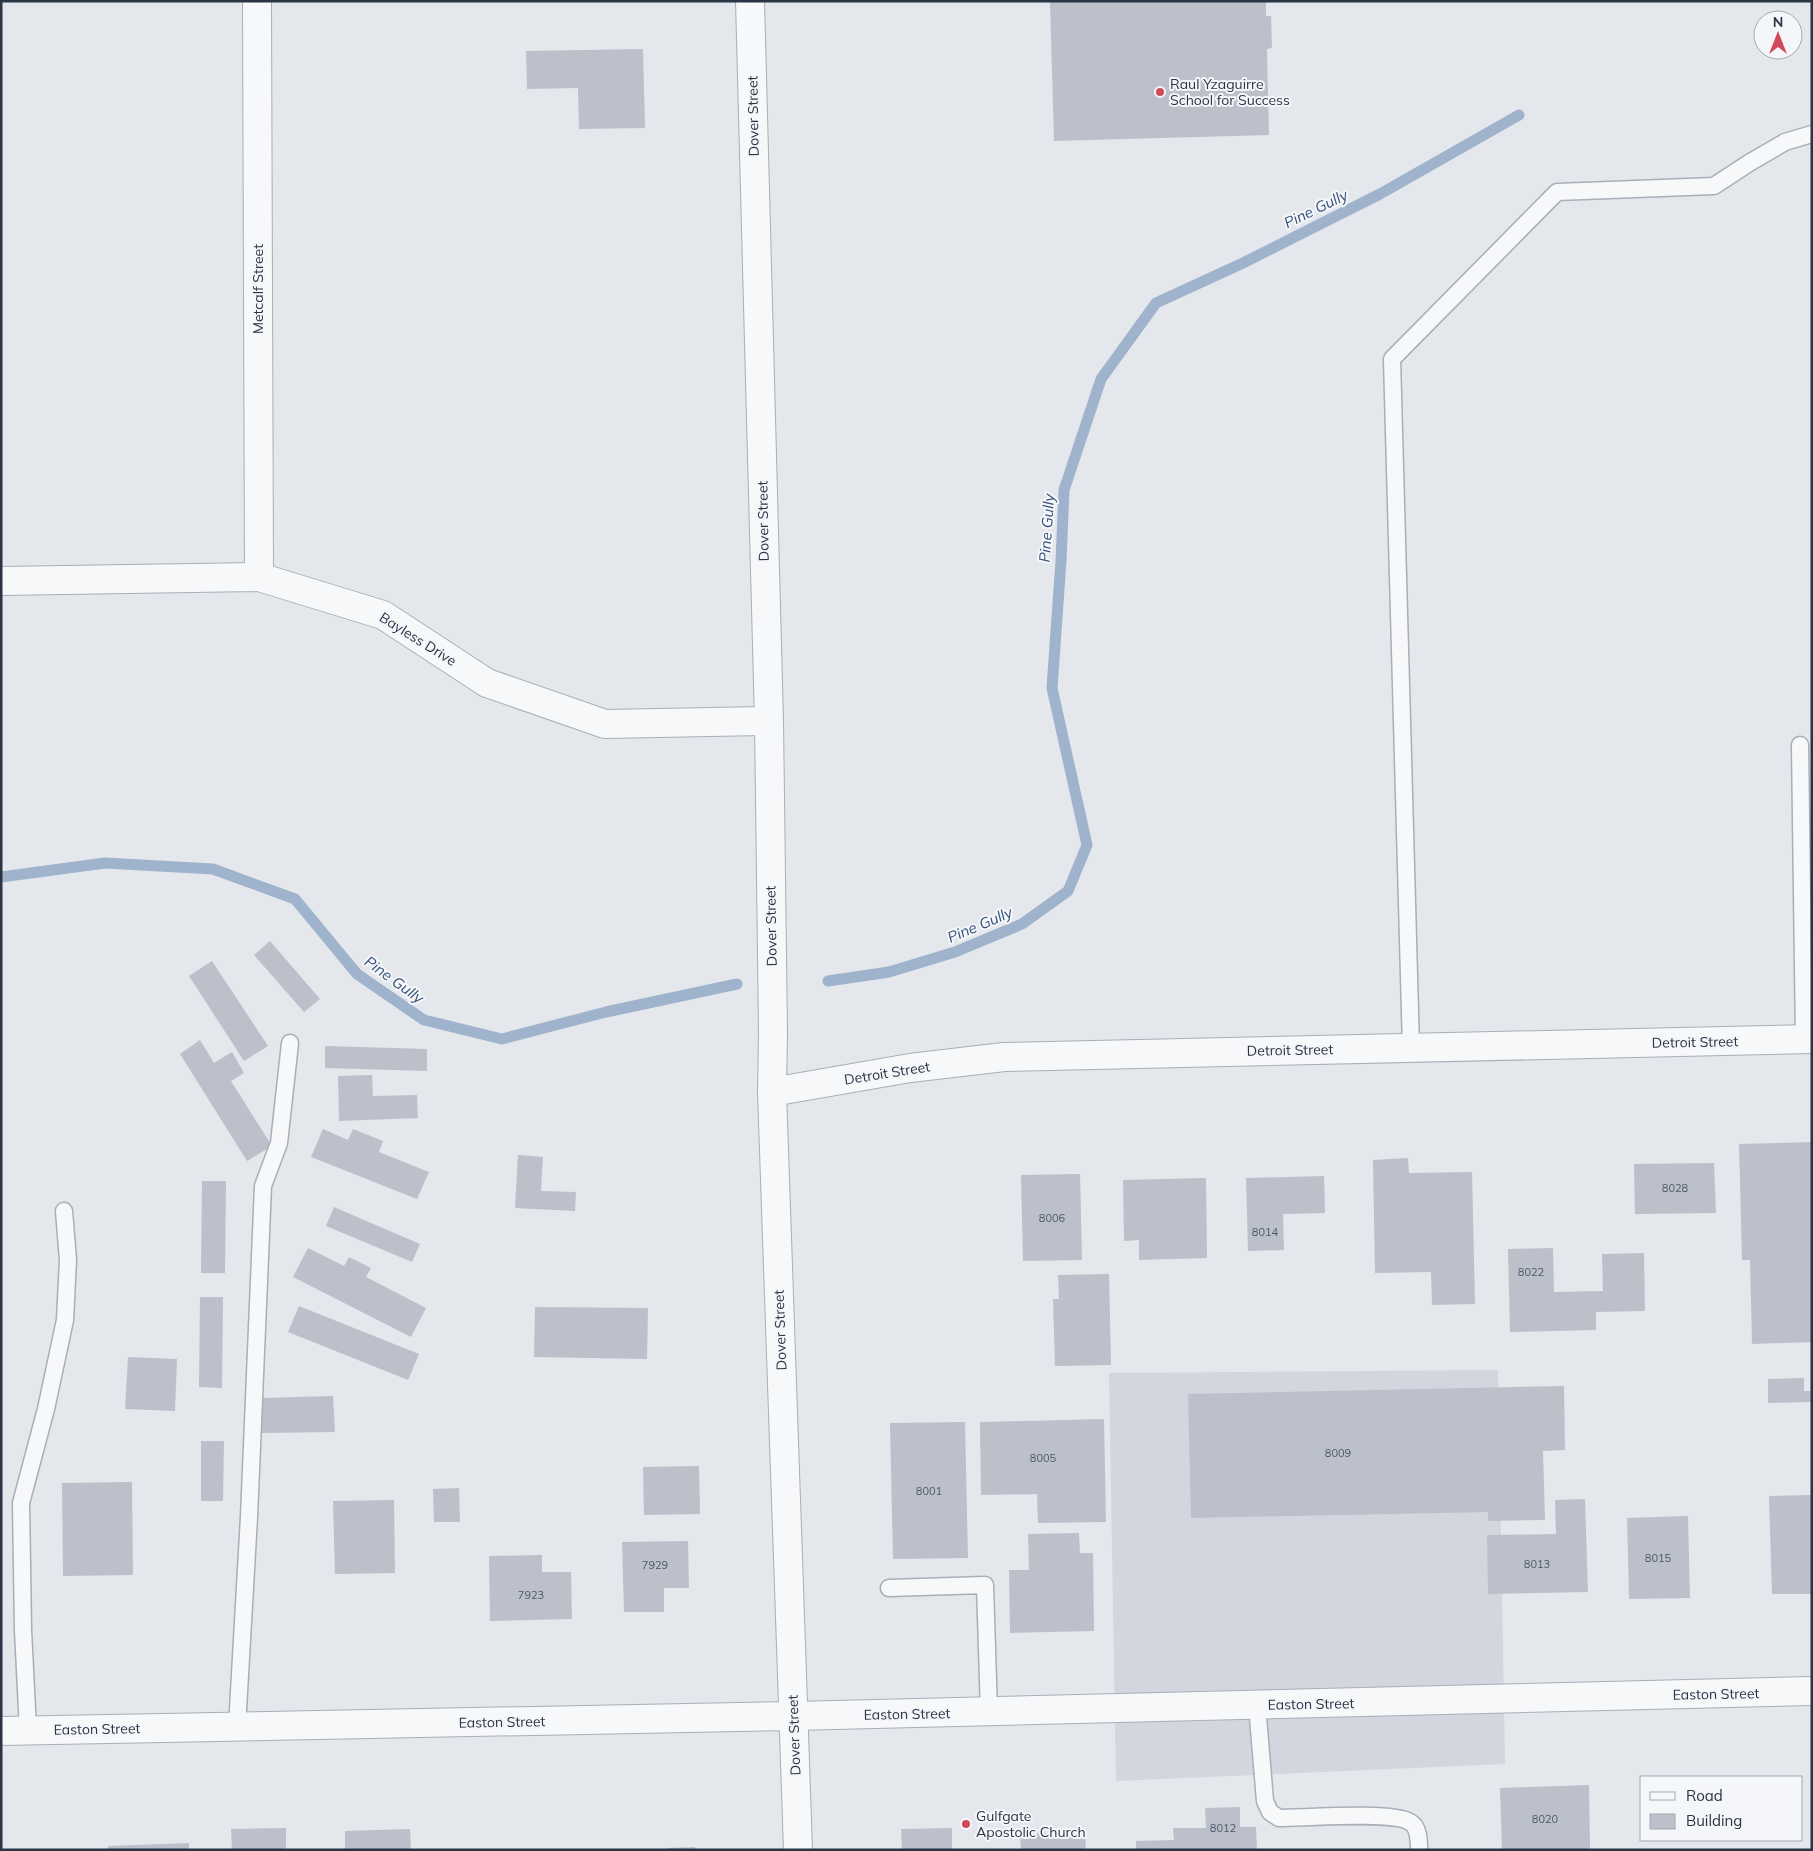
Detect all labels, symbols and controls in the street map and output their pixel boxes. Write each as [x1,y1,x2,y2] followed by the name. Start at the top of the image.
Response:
[1753,10,1803,60] north arrow
[1773,13,1783,31] text: N
[743,75,763,157] street label: Dover Street
[1170,75,1290,109] place label: Raul Yzaguirre School for Success
[1154,86,1166,98] marker: Raul Yzaguirre School for Success
[1281,184,1352,232] water label: Pine Gully
[249,244,267,334] street label: Metcalf Street
[753,480,773,562] street label: Dover Street
[1035,492,1058,563] water label: Pine Gully
[376,608,460,670] street label: Bayless Drive
[761,885,781,967] street label: Dover Street
[944,902,1016,947] water label: Pine Gully
[361,952,429,1008] water label: Pine Gully
[1652,1032,1739,1052] street label: Detroit Street
[1247,1040,1334,1060] street label: Detroit Street
[843,1057,931,1089] street label: Detroit Street
[1662,1181,1689,1195] house number: 8028
[1039,1211,1066,1225] house number: 8006
[1252,1225,1279,1239] house number: 8014
[1518,1265,1545,1279] house number: 8022
[770,1289,790,1371] street label: Dover Street
[1325,1446,1351,1460] house number: 8009
[1030,1451,1057,1465] house number: 8005
[916,1484,942,1498] house number: 8001
[1645,1551,1672,1565] house number: 8015
[1524,1557,1550,1571] house number: 8013
[642,1558,668,1572] house number: 7929
[518,1588,544,1602] house number: 7923
[1672,1684,1760,1704] street label: Easton Street
[784,1694,804,1776] street label: Dover Street
[1267,1694,1355,1714] street label: Easton Street
[863,1704,951,1724] street label: Easton Street
[458,1712,546,1732] street label: Easton Street
[53,1719,141,1739] street label: Easton Street
[1640,1776,1803,1841] legend
[1686,1786,1723,1805] text: Road
[976,1807,1086,1841] place label: Gulfgate Apostolic Church
[1686,1811,1742,1830] text: Building
[1532,1812,1559,1826] house number: 8020
[960,1818,972,1830] marker: Gulfgate Apostolic Church
[1210,1821,1237,1835] house number: 8012

